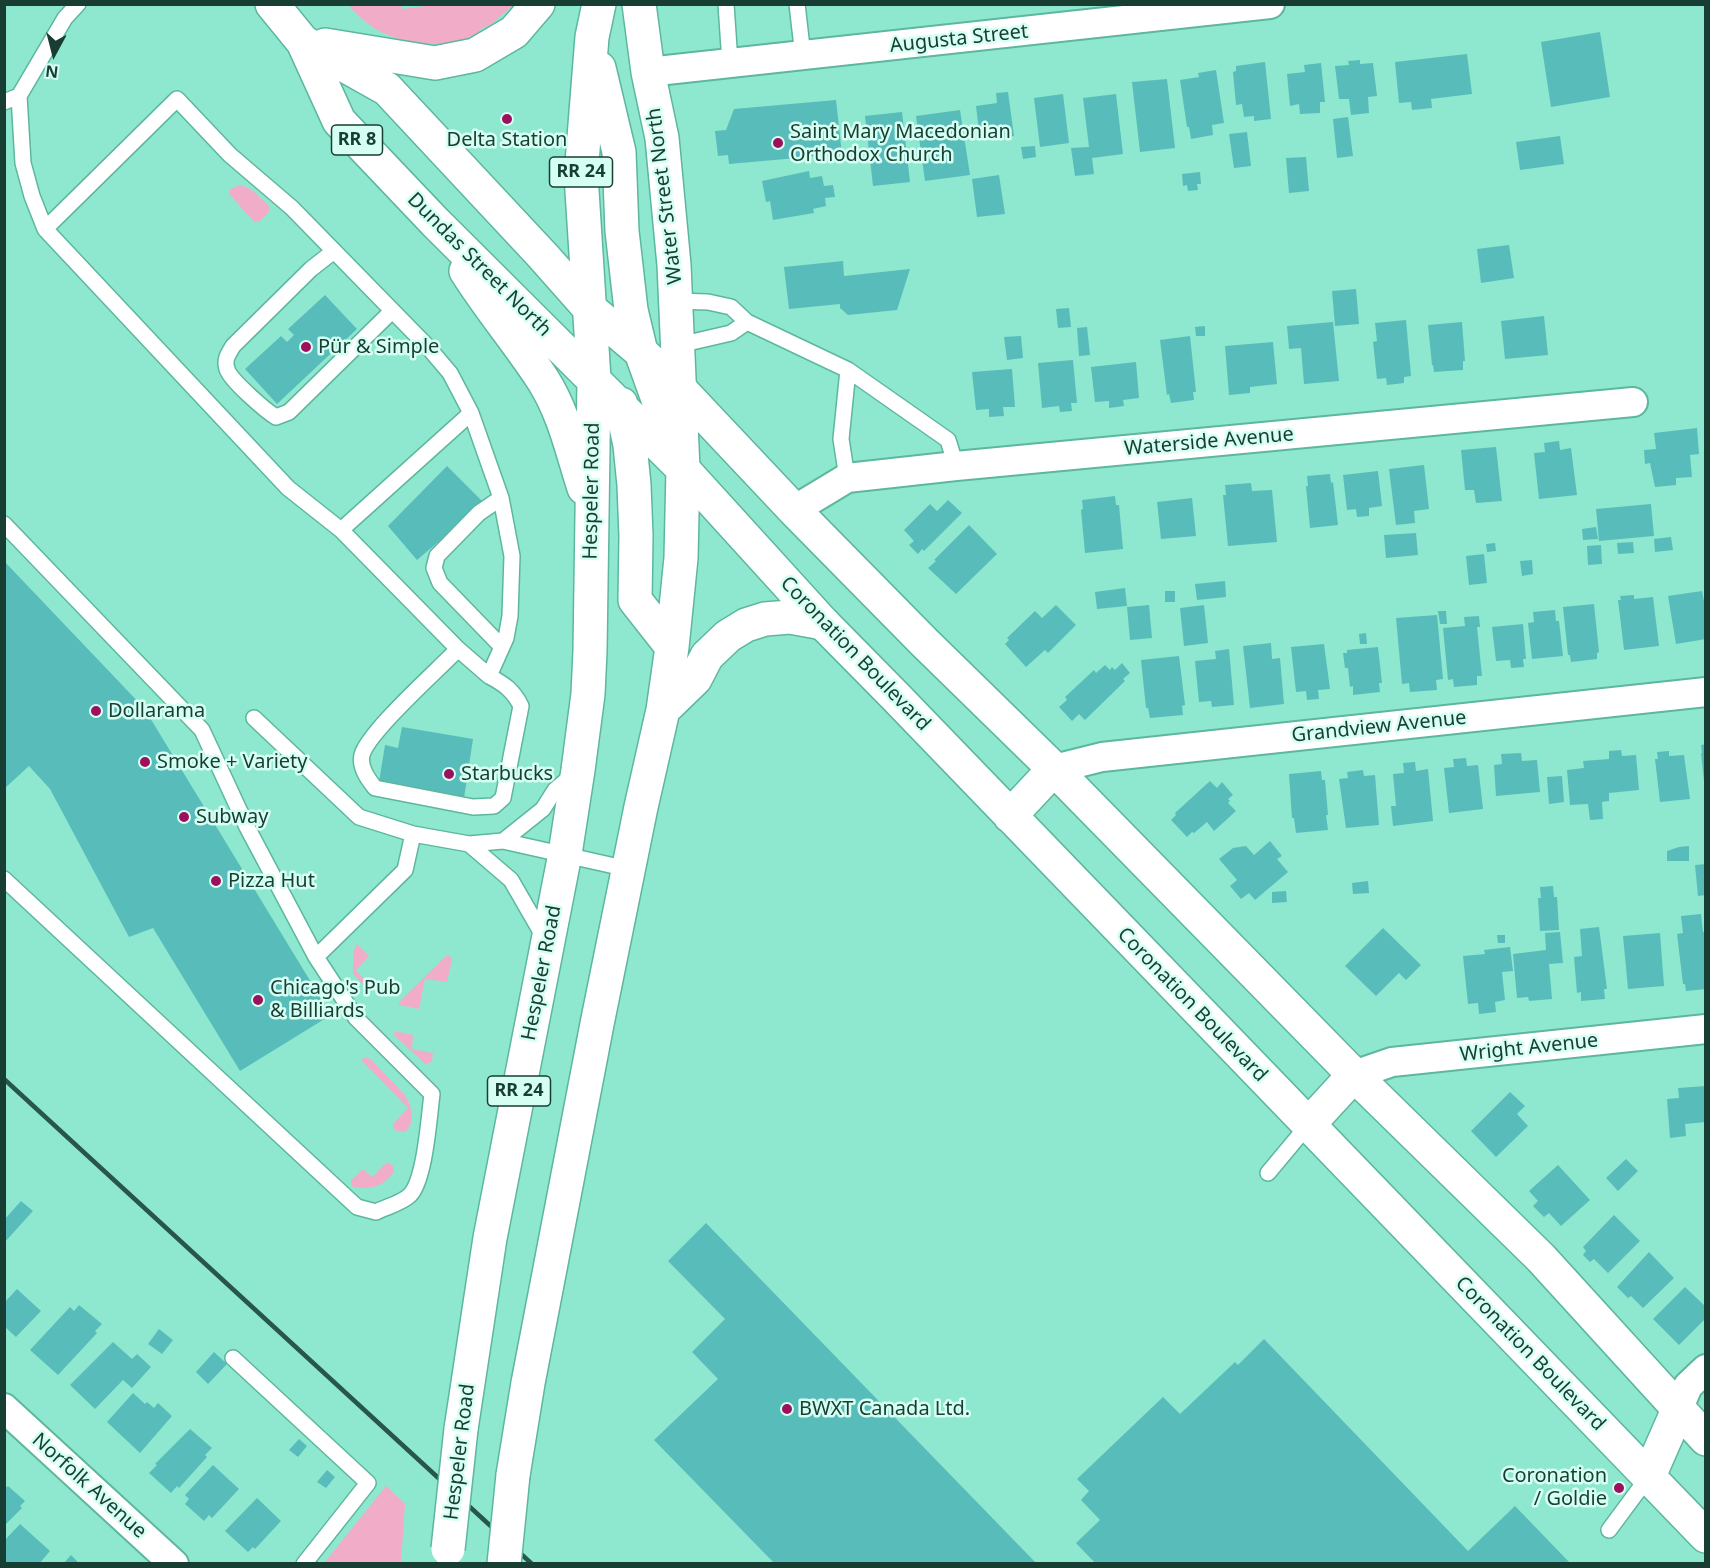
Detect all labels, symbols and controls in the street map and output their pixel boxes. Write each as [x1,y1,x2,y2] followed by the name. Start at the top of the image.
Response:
[889,20,1029,58] street label: Augusta Street
[24,24,84,84] north arrow
[44,60,60,84] text: N
[642,106,688,286] street label: Water Street North
[500,112,514,126] marker: Delta Station
[790,120,1011,167] place label: Saint Mary Macedonian Orthodox Church
[332,125,382,155] road number: RR 8
[447,128,567,152] place label: Delta Station
[771,136,785,150] marker: Saint Mary Macedonian Orthodox Church
[550,157,612,187] road number: RR 24
[402,188,556,342] street label: Dundas Street North
[318,335,439,359] place label: Pür & Simple
[299,340,313,354] marker: Pür & Simple
[579,422,605,560] street label: Hespeler Road
[1123,423,1295,461] street label: Waterside Avenue
[775,572,935,736] street label: Coronation Boulevard
[108,699,205,723] place label: Dollarama
[89,704,103,718] marker: Dollarama
[1290,706,1468,748] street label: Grandview Avenue
[157,750,308,774] place label: Smoke + Variety
[138,755,152,769] marker: Smoke + Variety
[461,762,553,786] place label: Starbucks
[442,767,456,781] marker: Starbucks
[196,805,268,829] place label: Subway
[177,810,191,824] marker: Subway
[228,869,315,893] place label: Pizza Hut
[209,874,223,888] marker: Pizza Hut
[517,903,567,1043] street label: Hespeler Road
[1112,923,1272,1087] street label: Coronation Boulevard
[270,976,401,1023] place label: Chicago's Pub & Billiards
[251,993,265,1007] marker: Chicago's Pub & Billiards
[1459,1029,1599,1067] street label: Wright Avenue
[488,1076,550,1106] road number: RR 24
[1450,1272,1610,1436] street label: Coronation Boulevard
[440,1382,480,1522] street label: Hespeler Road
[799,1397,970,1421] place label: BWXT Canada Ltd.
[780,1402,794,1416] marker: BWXT Canada Ltd.
[27,1428,151,1544] street label: Norfolk Avenue
[1502,1464,1607,1511] place label: Coronation / Goldie
[1612,1481,1626,1495] marker: Coronation / Goldie

